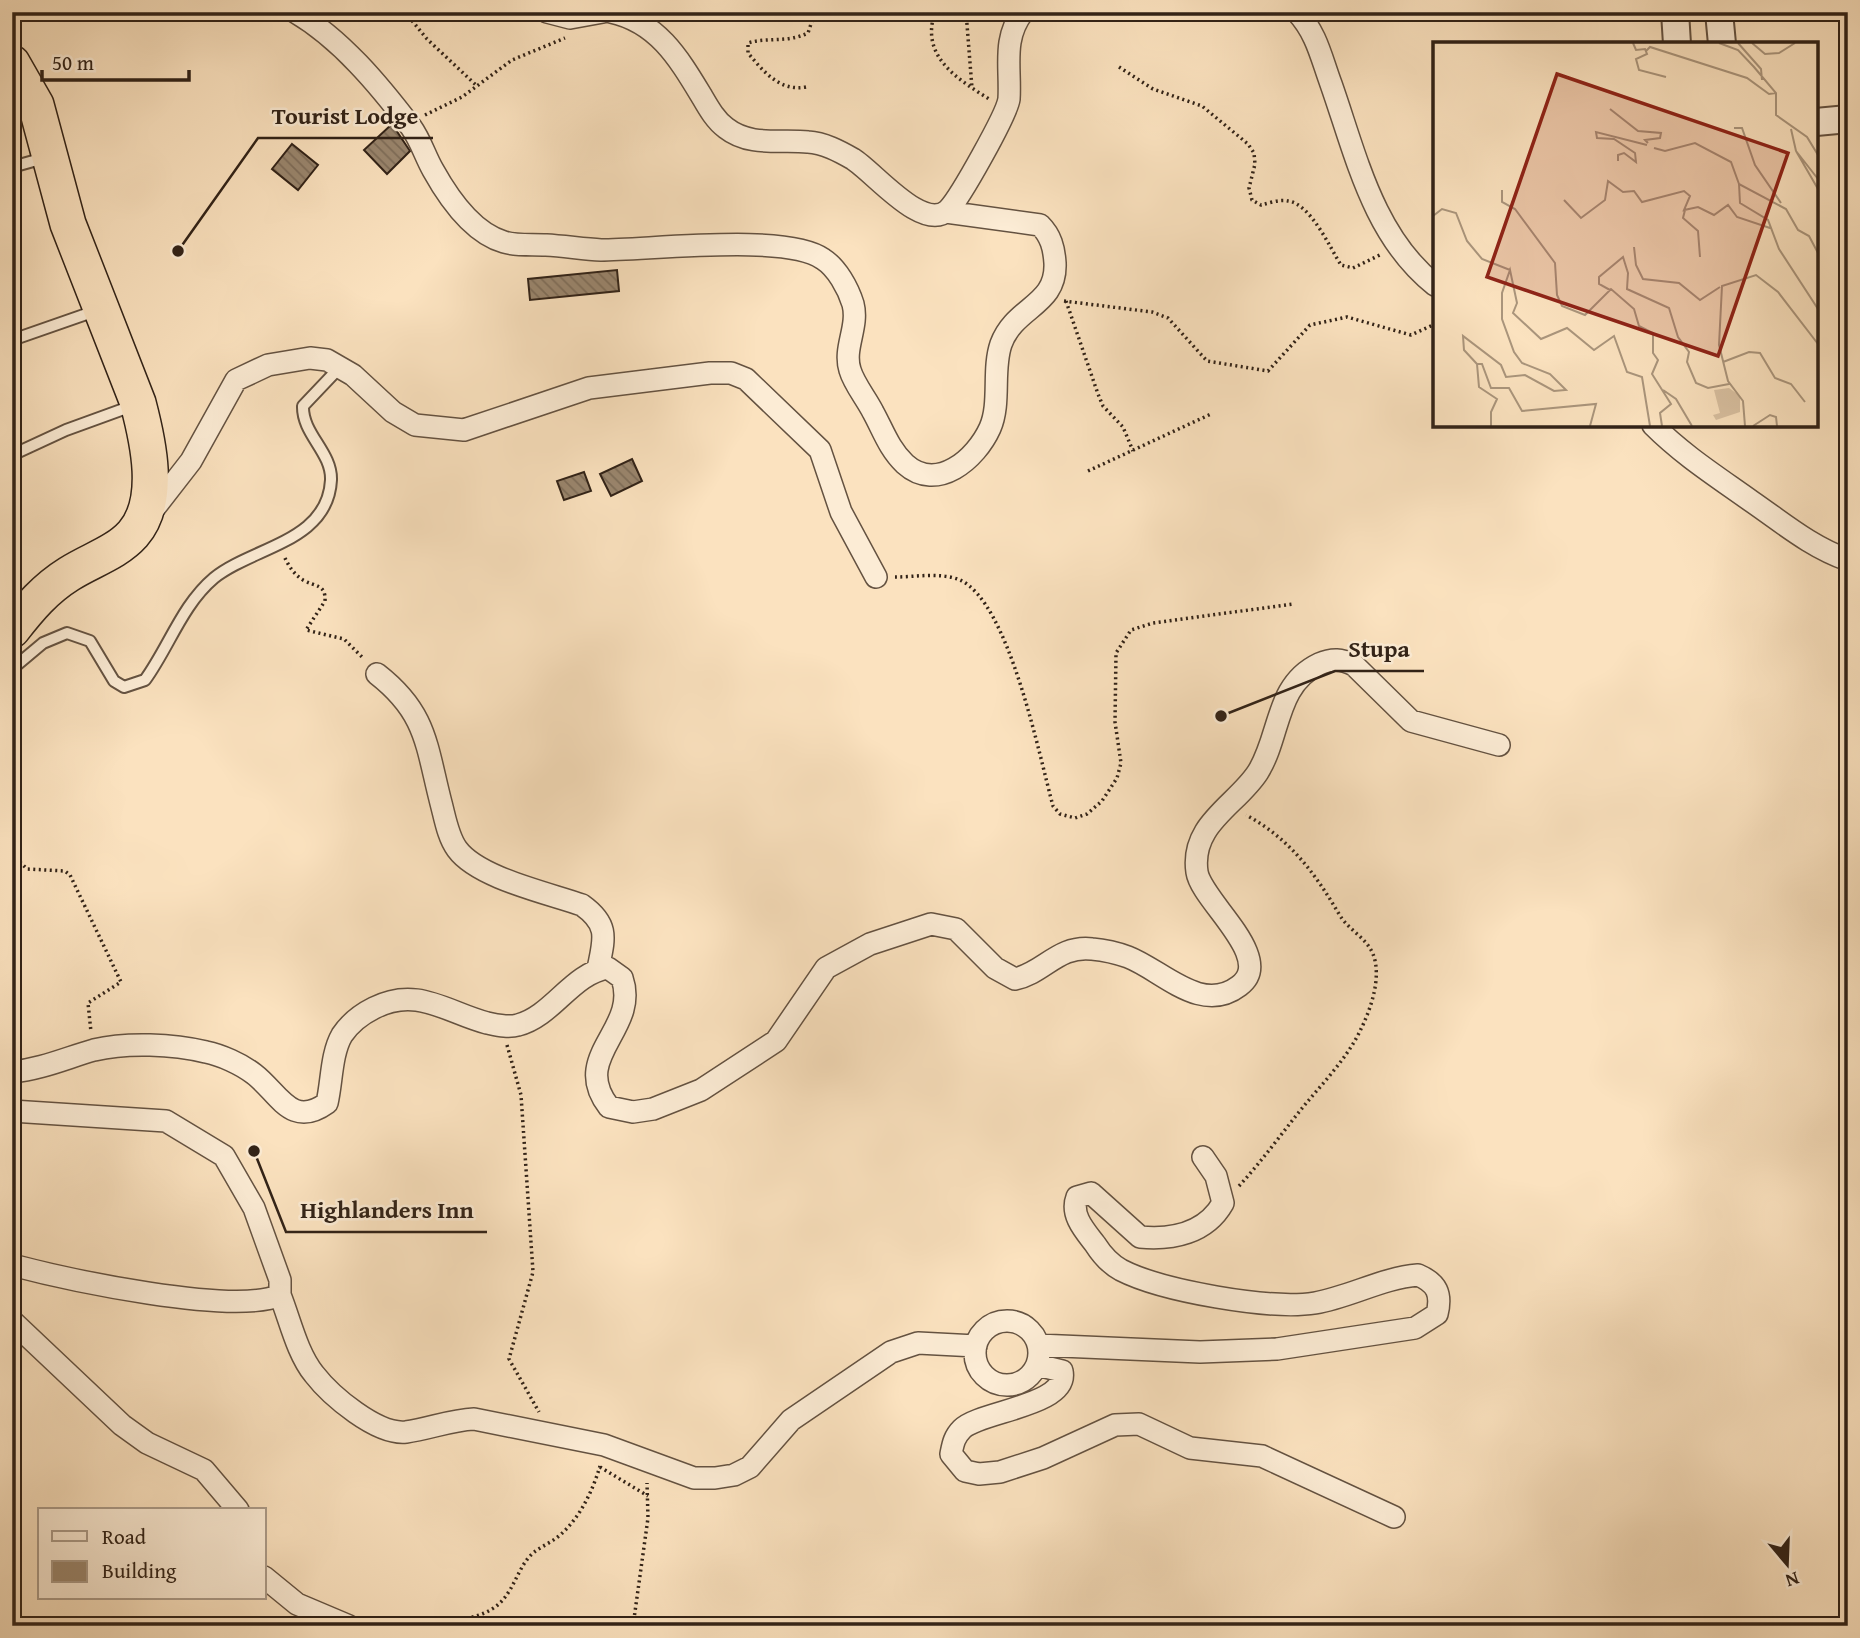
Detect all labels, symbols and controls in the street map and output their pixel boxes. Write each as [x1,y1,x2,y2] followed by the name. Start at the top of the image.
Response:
[42,38,189,82] scale bar
[1433,42,1818,427] inset map
[52,47,94,78] text: 50 m
[258,93,433,138] callout: Tourist Lodge
[272,98,418,133] text: Tourist Lodge
[1335,626,1424,671] callout: Stupa
[1348,631,1410,666] text: Stupa
[286,1187,487,1232] callout: Highlanders Inn
[300,1192,474,1227] text: Highlanders Inn
[38,1508,266,1600] legend
[102,1521,147,1552] text: Road
[1752,1530,1822,1600] north arrow
[102,1555,177,1586] text: Building
[1782,1565,1803,1595] text: N

